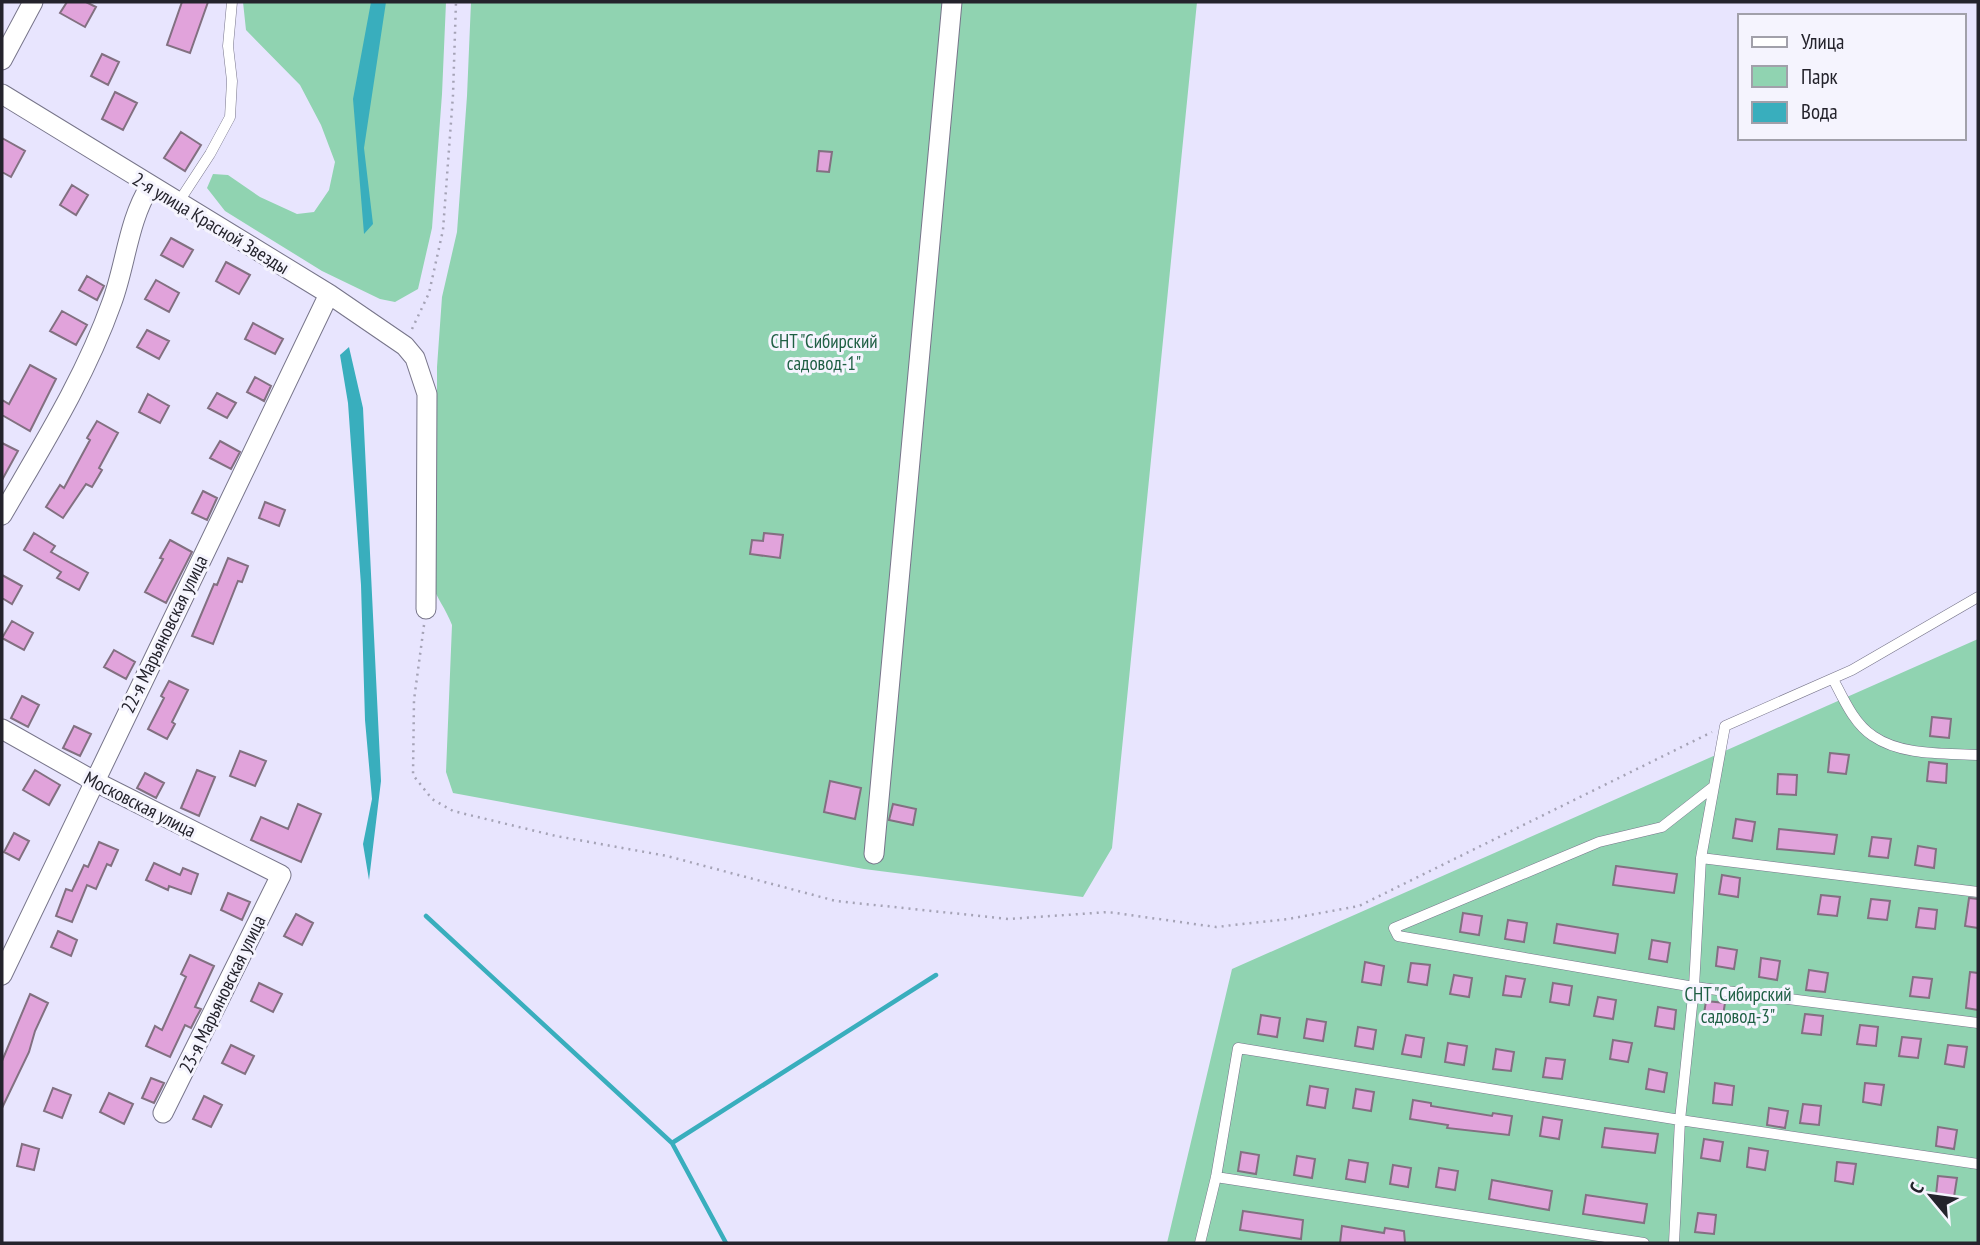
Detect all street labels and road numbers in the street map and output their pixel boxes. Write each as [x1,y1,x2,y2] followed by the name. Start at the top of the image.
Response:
[128,167,294,279] street label: 2-я улица Красной Звезды
[115,551,213,717] street label: 22-я Марьяновская улица
[80,766,200,842] street label: Московская улица
[173,911,271,1077] street label: 23-я Марьяновская улица

